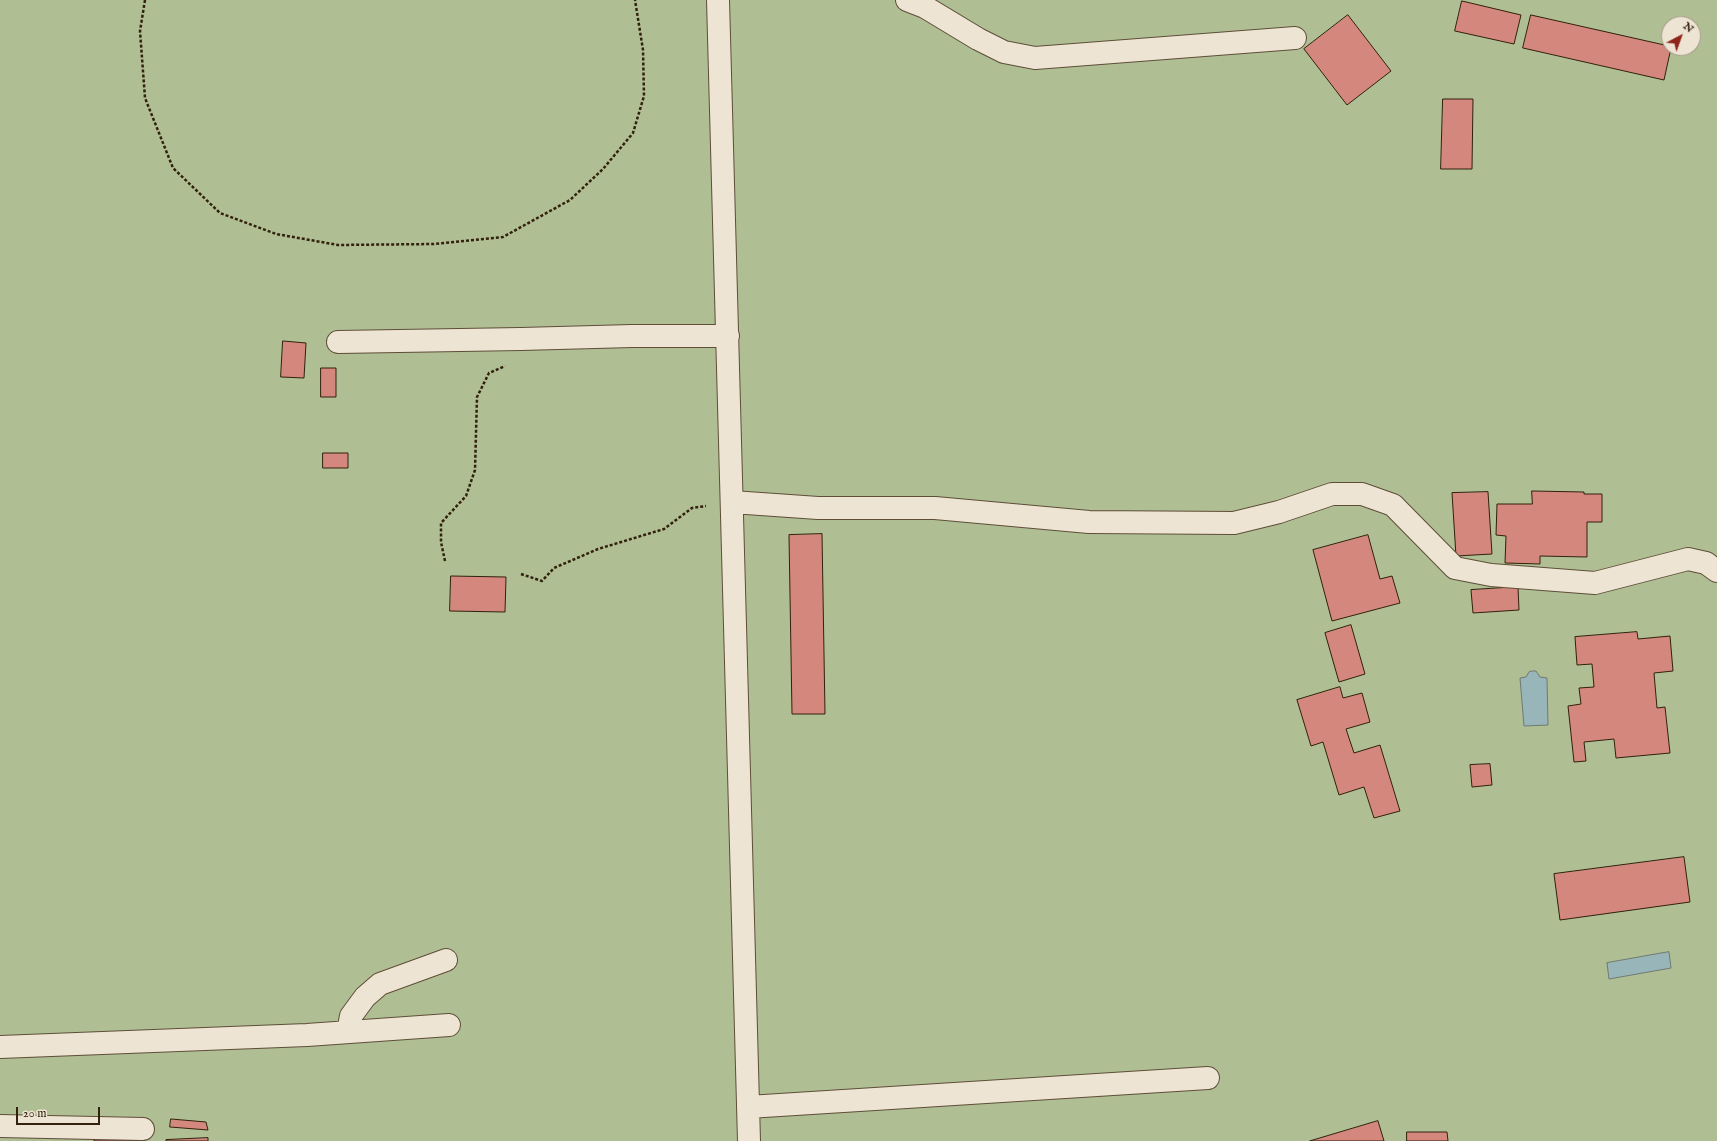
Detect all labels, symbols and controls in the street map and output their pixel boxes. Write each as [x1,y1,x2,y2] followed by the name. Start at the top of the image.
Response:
[1661,16,1701,56] north arrow
[1680,19,1696,36] text: N
[18,1099,102,1125] scale bar
[23,1106,46,1121] text: 20 m

